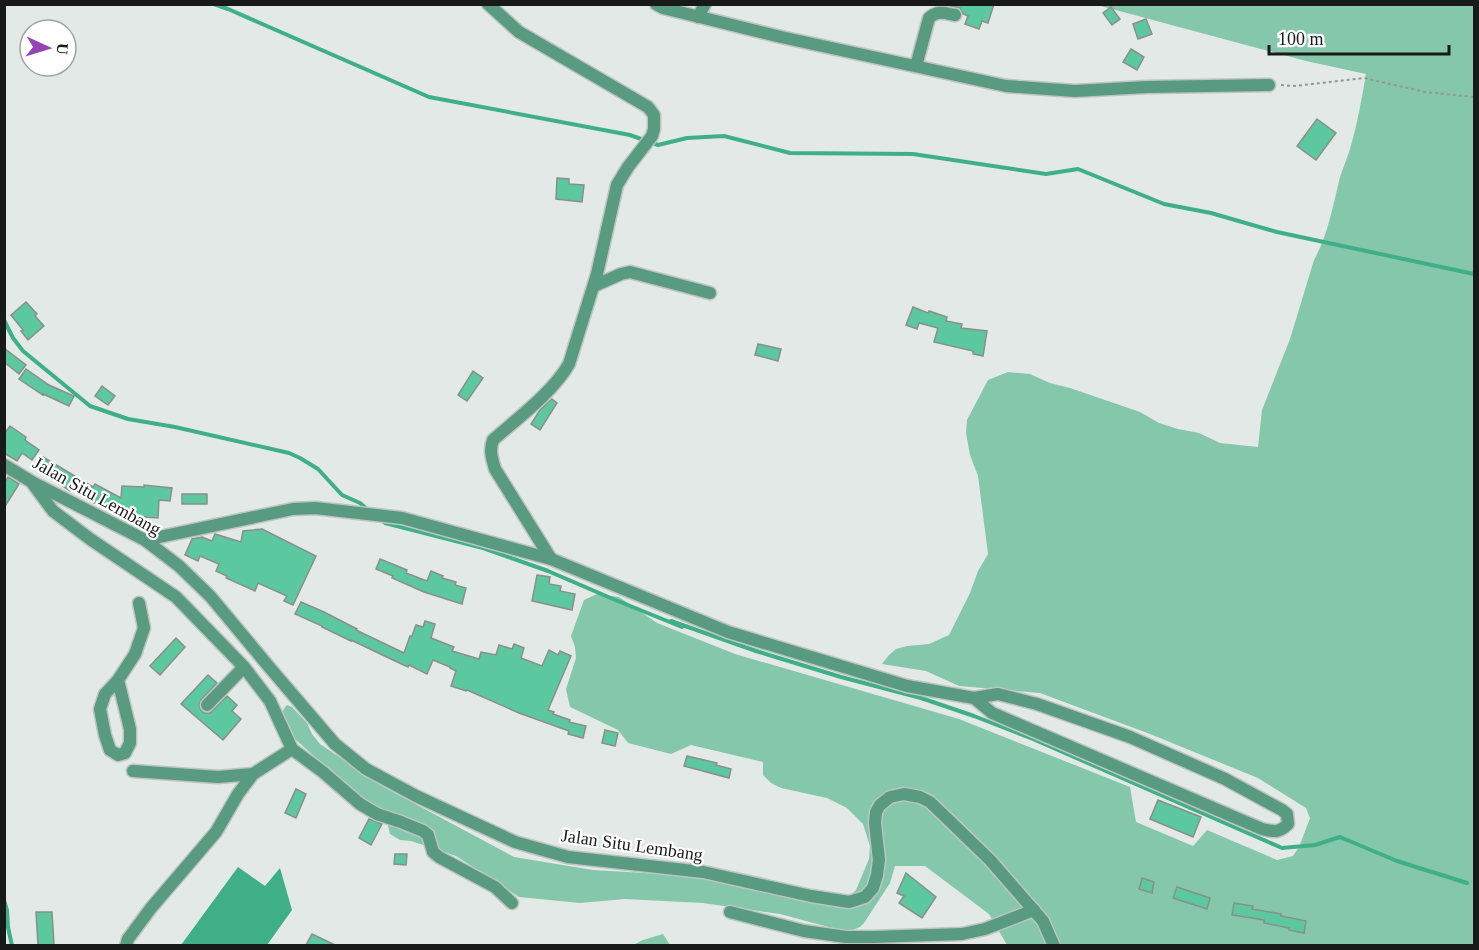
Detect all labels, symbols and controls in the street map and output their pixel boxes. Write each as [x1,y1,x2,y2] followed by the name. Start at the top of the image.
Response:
[18,18,78,78] north arrow
[1269,18,1449,56] scale bar
[1278,29,1324,49] text: 100 m
[54,43,71,56] text: U
[30,453,164,539] street label: Jalan Situ Lembang
[560,825,704,865] street label: Jalan Situ Lembang

